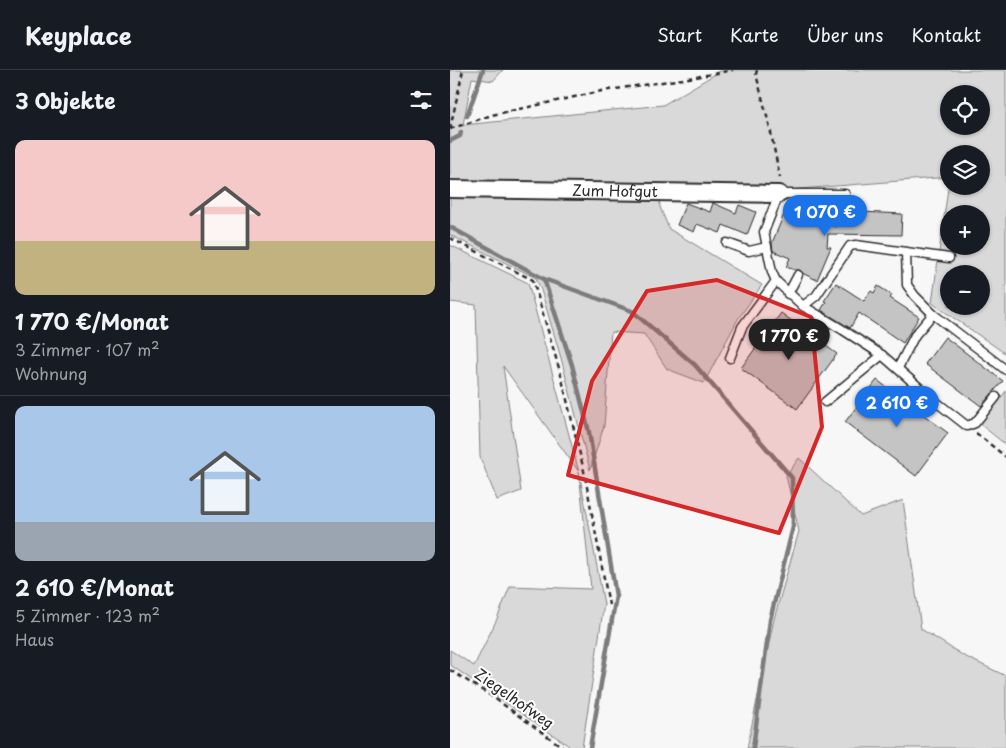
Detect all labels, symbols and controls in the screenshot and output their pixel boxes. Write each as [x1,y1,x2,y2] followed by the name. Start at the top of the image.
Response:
[25,17,132,53] text: Keyplace
[657,21,702,48] text: Start
[730,21,779,48] text: Karte
[807,21,883,48] text: Über uns
[911,21,981,48] text: Kontakt
[15,84,116,116] text: 3 Objekte
[940,85,990,315] map controls
[940,85,990,135] button: locate
[407,86,435,114] icon: filters
[940,145,990,195] button: layers
[180,173,270,263] icon: home
[572,178,658,202] street label: Zum Hofgut
[779,194,871,237] pin: 1 070 €
[794,199,856,223] text: 1 070 €
[940,205,990,255] button: +
[940,265,990,315] button: −
[15,305,169,337] text: 1 770 €/Monat
[743,318,835,361] pin: 1 770 €
[760,323,818,347] text: 1 770 €
[15,337,159,361] text: 3 Zimmer · 107 m²
[15,361,87,385] text: Wohnung
[851,386,943,428] pin: 2 610 €
[866,390,928,414] text: 2 610 €
[180,438,270,528] icon: home
[15,571,174,603] text: 2 610 €/Monat
[15,603,160,627] text: 5 Zimmer · 123 m²
[15,627,54,651] text: Haus
[470,662,559,734] street label: Ziegelhofweg

